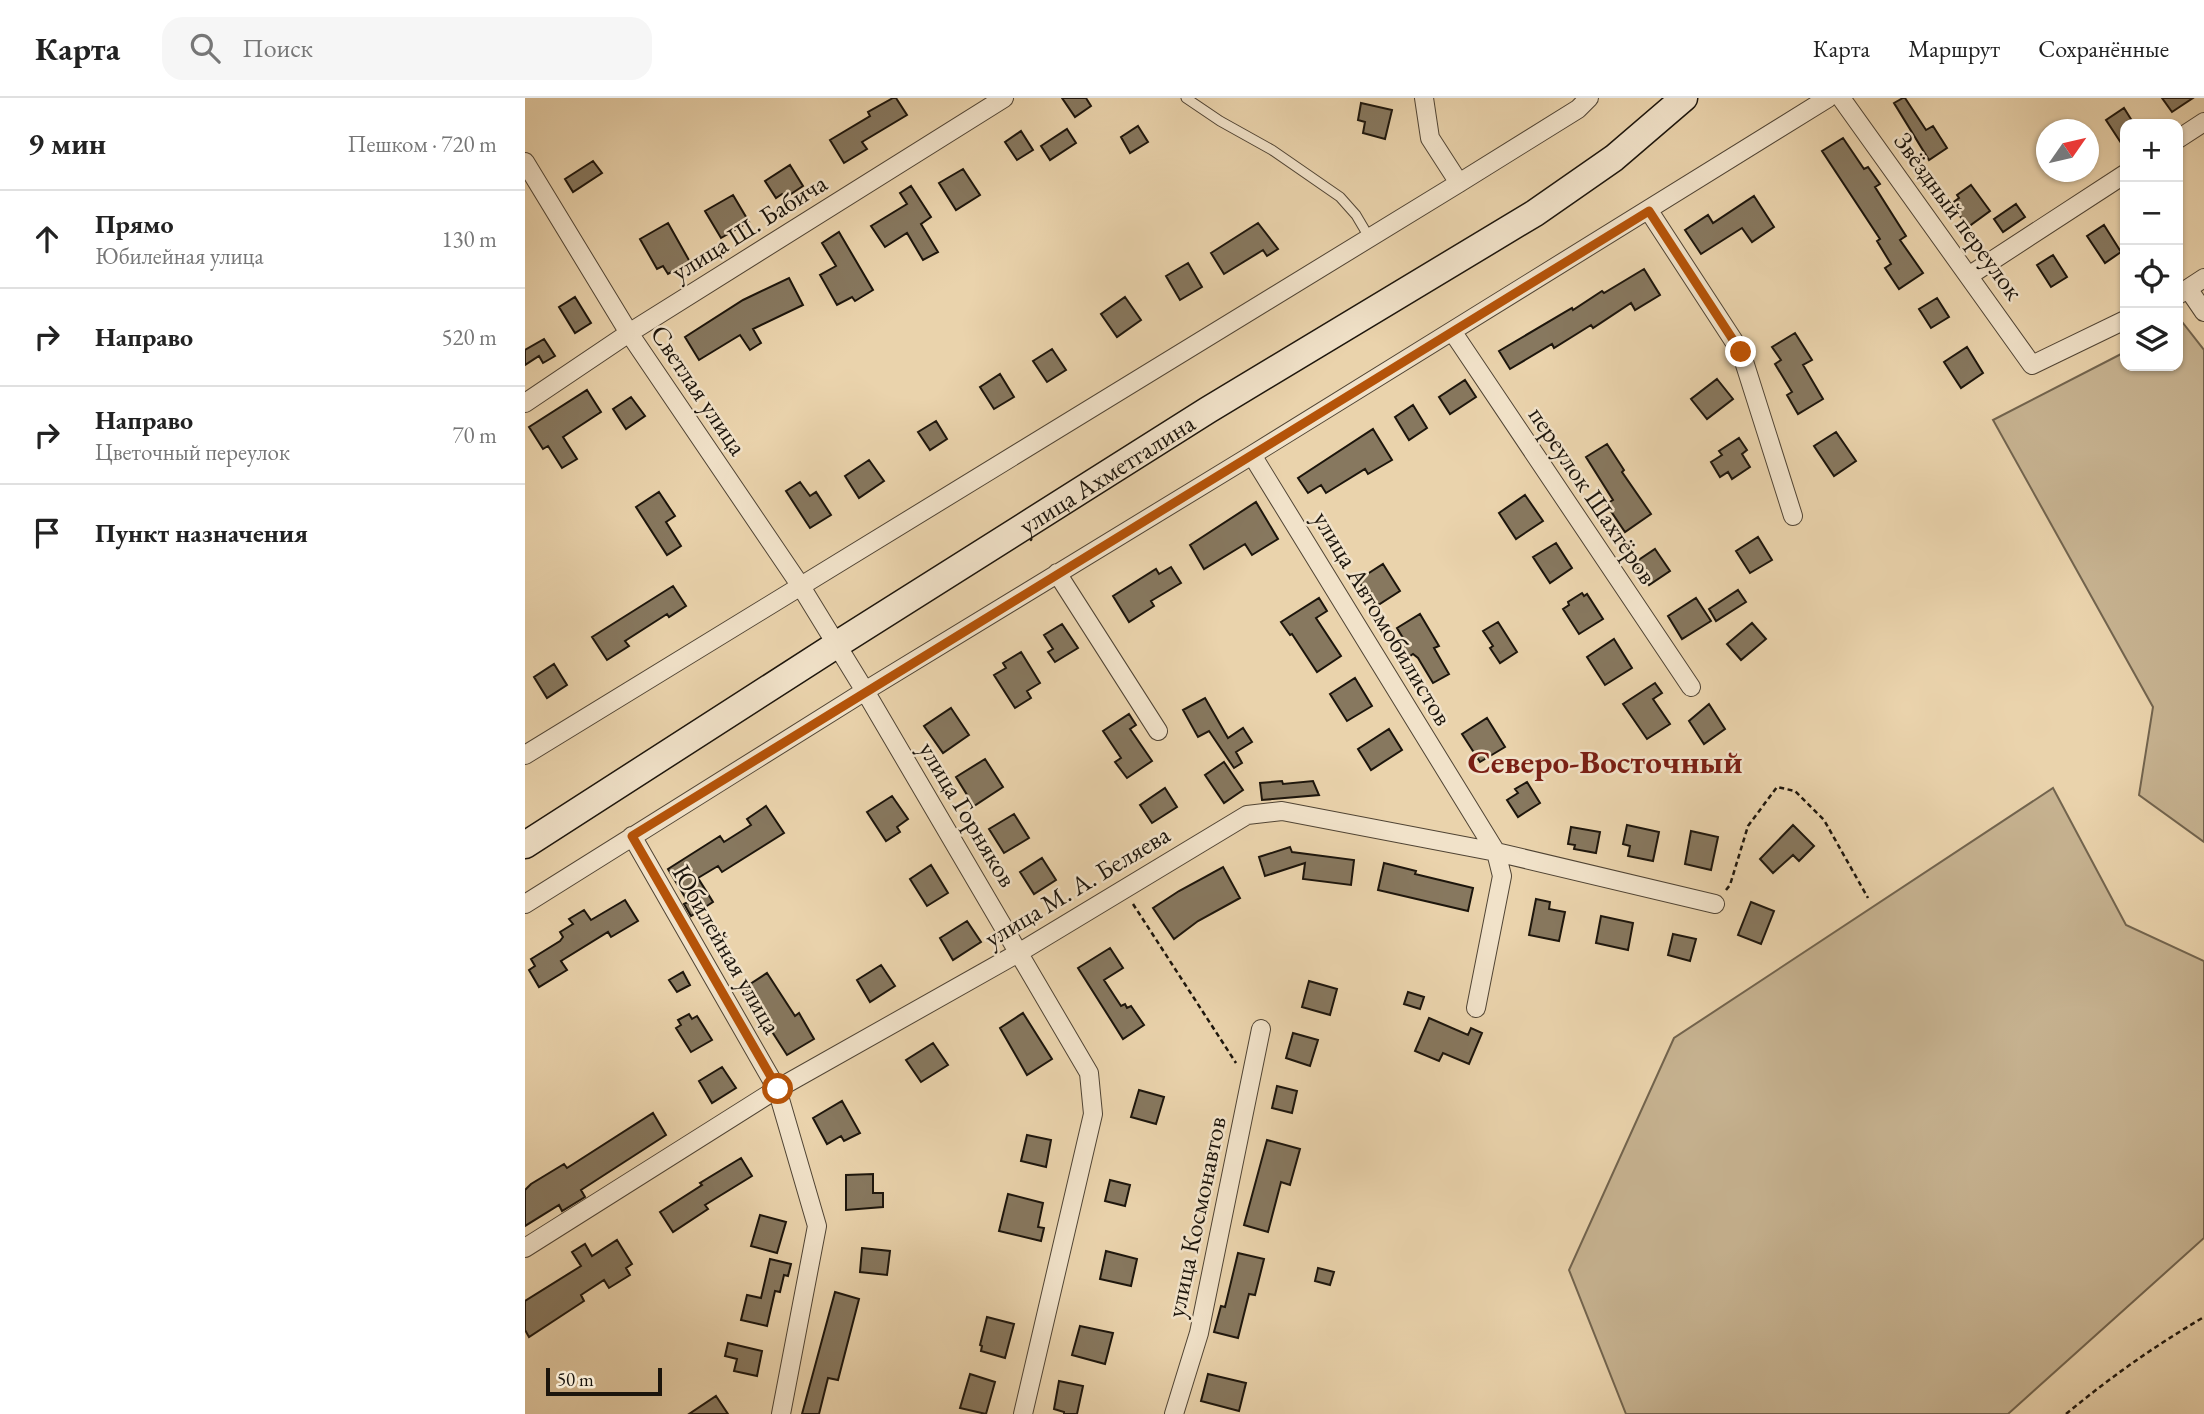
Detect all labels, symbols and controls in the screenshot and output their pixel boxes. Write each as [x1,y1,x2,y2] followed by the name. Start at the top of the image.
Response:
[162,17,652,80] search box
[35,27,120,70] text: Карта
[186,29,224,67] icon: search
[242,31,313,65] text: Поиск
[1813,33,1870,64] text: Карта
[1908,33,2000,64] text: Маршрут
[2038,33,2169,64] text: Сохранённые
[2036,119,2099,182] north arrow
[2120,119,2183,371] map controls
[2120,119,2183,182] button: +
[28,124,106,163] text: 9 мин
[1887,125,2032,307] street label: Звёздный переулок
[348,129,497,159] text: Пешком · 720 m
[665,165,834,288] street label: улица Ш. Бабича
[2120,182,2183,245] button: −
[95,207,174,241] text: Прямо
[28,220,66,258] icon: ahead
[441,224,497,254] text: 130 m
[95,241,264,271] text: Юбилейная улица
[2120,245,2183,308] button: locate
[2120,308,2183,371] button: layers
[28,318,66,356] icon: right
[643,318,755,462] street label: Светлая улица
[95,320,193,354] text: Направо
[441,322,497,352] text: 520 m
[1725,336,1756,367] route end
[1521,400,1665,590] street label: переулок Шахтёров
[95,403,193,437] text: Направо
[1012,405,1202,542] street label: улица Ахметгалина
[28,416,66,454] icon: right
[452,420,497,450] text: 70 m
[95,437,290,467] text: Цветочный переулок
[1305,504,1461,732] street label: улица Автомобилистов
[28,514,66,552] icon: arrive
[95,516,308,550] text: Пункт назначения
[911,735,1025,893] street label: улица Горняков
[1467,740,1743,783] district label: Северо-Восточный
[978,817,1177,955] street label: улица М. А. Беляева
[665,858,790,1041] street label: Юбилейная улица
[762,1073,793,1104] route start
[1158,1113,1234,1321] street label: улица Космонавтов
[546,1365,661,1397] scale bar
[557,1367,594,1392] text: 50 m

